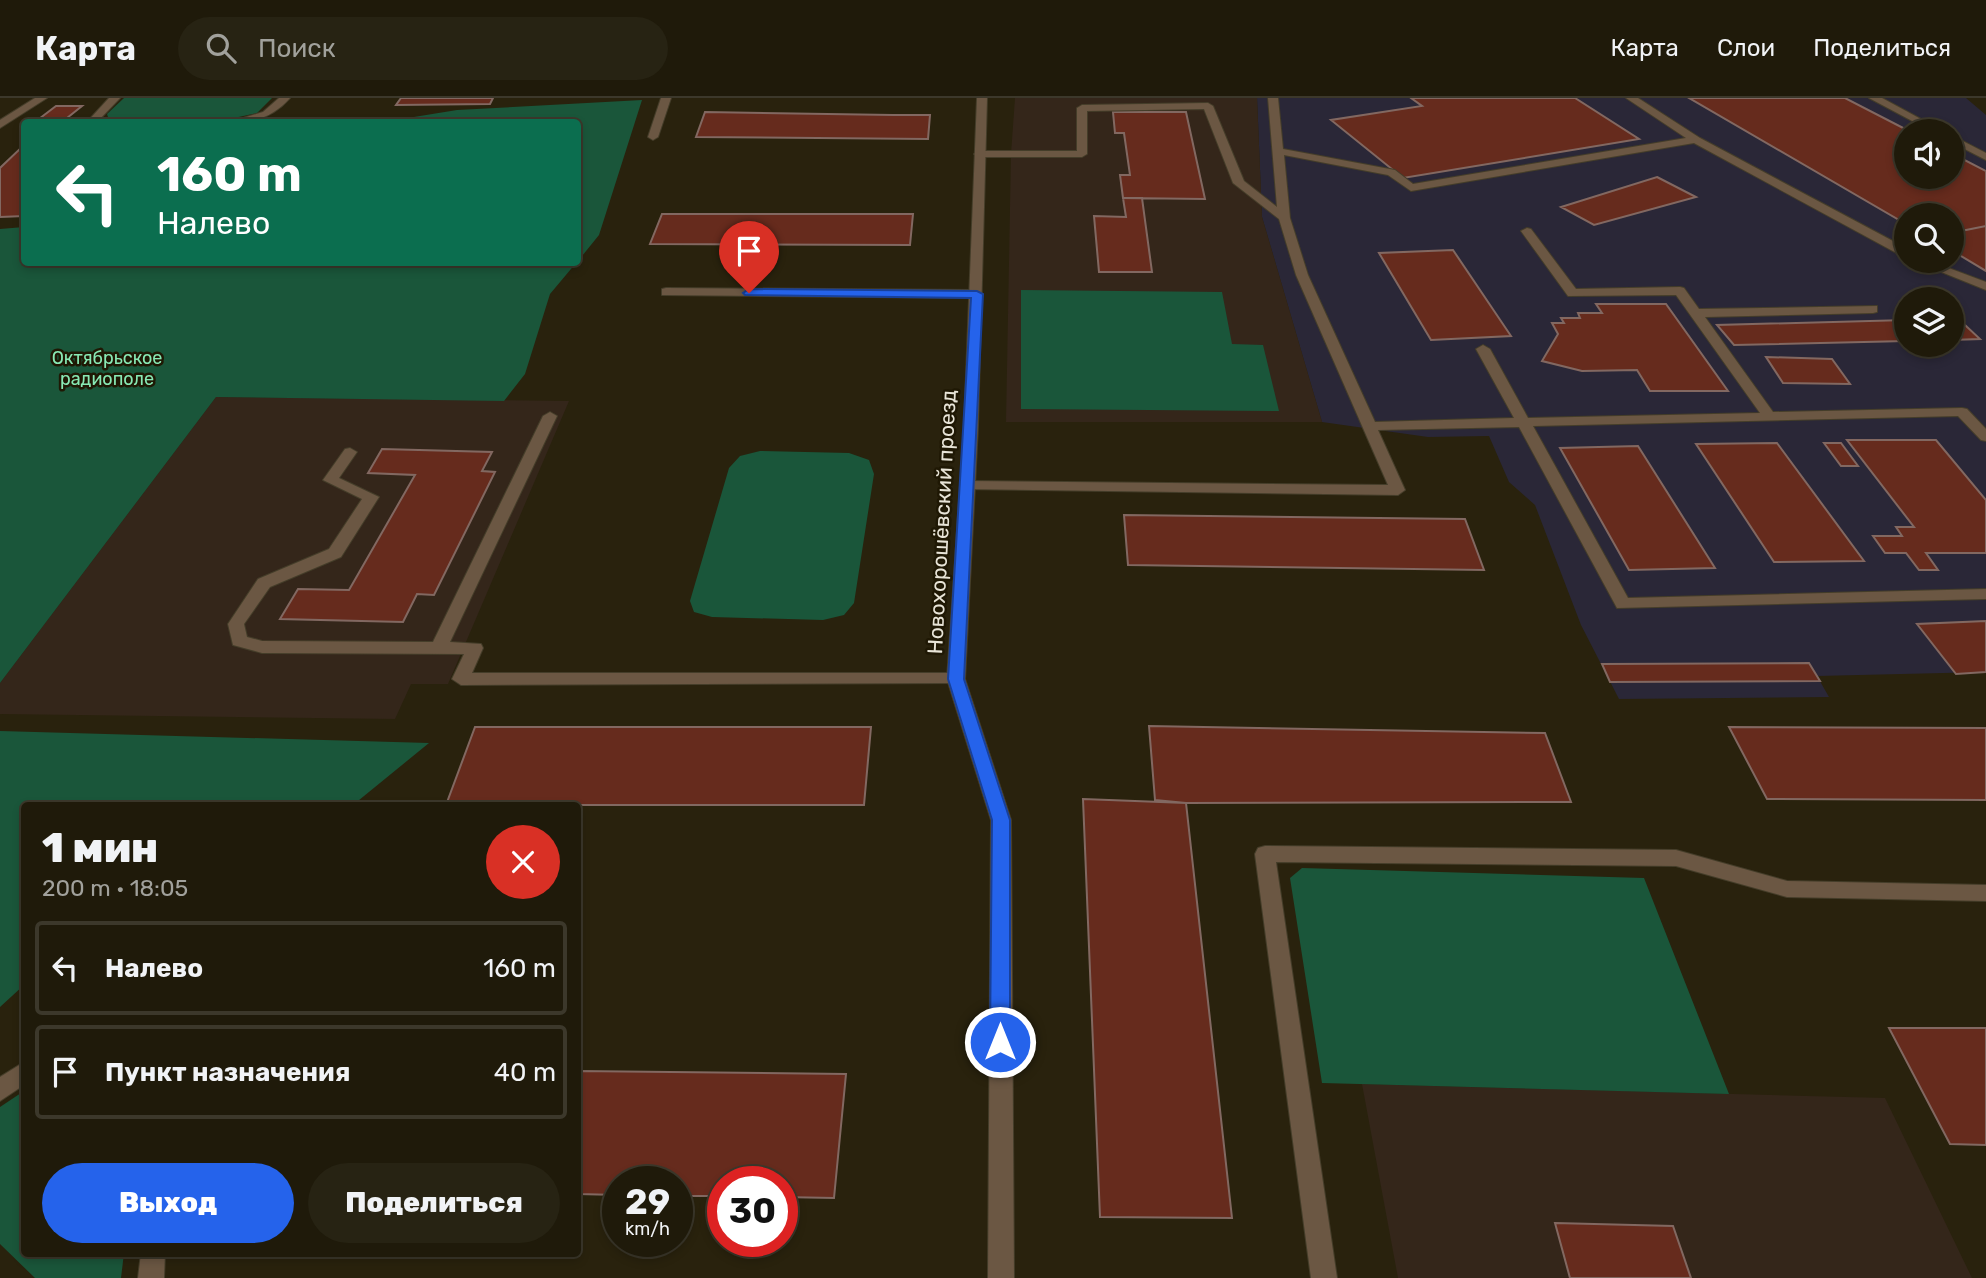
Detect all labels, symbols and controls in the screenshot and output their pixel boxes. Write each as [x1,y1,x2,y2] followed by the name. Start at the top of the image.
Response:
[178,17,668,80] search box
[35,29,136,68] text: Карта
[202,29,240,67] icon: search
[258,33,336,64] text: Поиск
[1610,34,1679,62] text: Карта
[1717,34,1775,62] text: Слои
[1813,34,1951,62] text: Поделиться
[1894,119,1964,357] map controls
[1894,119,1964,189] button: sound
[157,145,302,203] text: 160 m
[42,147,133,238] icon: left
[1894,203,1964,273] button: search
[157,204,270,242] text: Налево
[719,221,779,293] pin
[730,232,768,270] icon: arrive
[1894,287,1964,357] button: layers
[52,347,162,390] park label: Октябрьское радиополе
[922,389,961,655] street label: Новохорошёвский проезд
[42,823,158,873] text: 1 мин
[486,825,560,899] button: close
[42,874,188,902] text: 200 m · 18:05
[46,949,84,987] icon: left
[105,953,203,984] text: Налево
[483,953,556,984] text: 160 m
[963,1005,1037,1079] position arrow
[46,1053,84,1091] icon: arrive
[105,1057,350,1088] text: Пункт назначения
[494,1057,556,1088] text: 40 m
[42,1163,294,1243] button: Выход
[308,1163,560,1243] button: Поделиться
[707,1166,798,1257] speed limit sign: 30
[625,1181,670,1223] text: 29
[625,1218,670,1240] text: km/h

